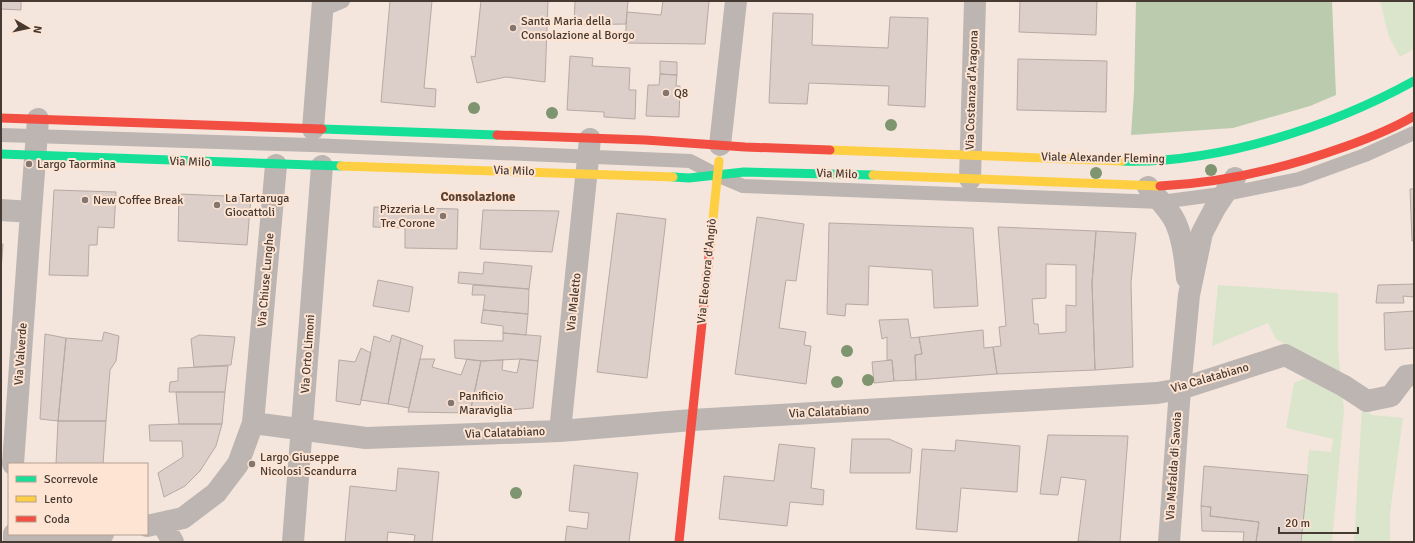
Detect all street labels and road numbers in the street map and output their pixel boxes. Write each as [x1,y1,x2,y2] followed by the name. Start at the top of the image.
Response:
[962,30,982,150] street label: Via Costanza d'Aragona
[1041,149,1165,167] street label: Viale Alexander Fleming
[169,154,211,170] street label: Via Milo
[493,163,535,179] street label: Via Milo
[816,166,858,182] street label: Via Milo
[694,218,720,324] street label: Via Eleonora d'Angiò
[254,232,278,328] street label: Via Chiuse Lunghe
[563,272,585,332] street label: Via Maletto
[298,314,318,394] street label: Via Orto Limoni
[11,322,31,386] street label: Via Valverde
[1169,360,1251,396] street label: Via Calatabiano
[788,402,870,422] street label: Via Calatabiano
[1163,411,1185,521] street label: Via Mafalda di Savoia
[465,424,545,442] street label: Via Calatabiano

